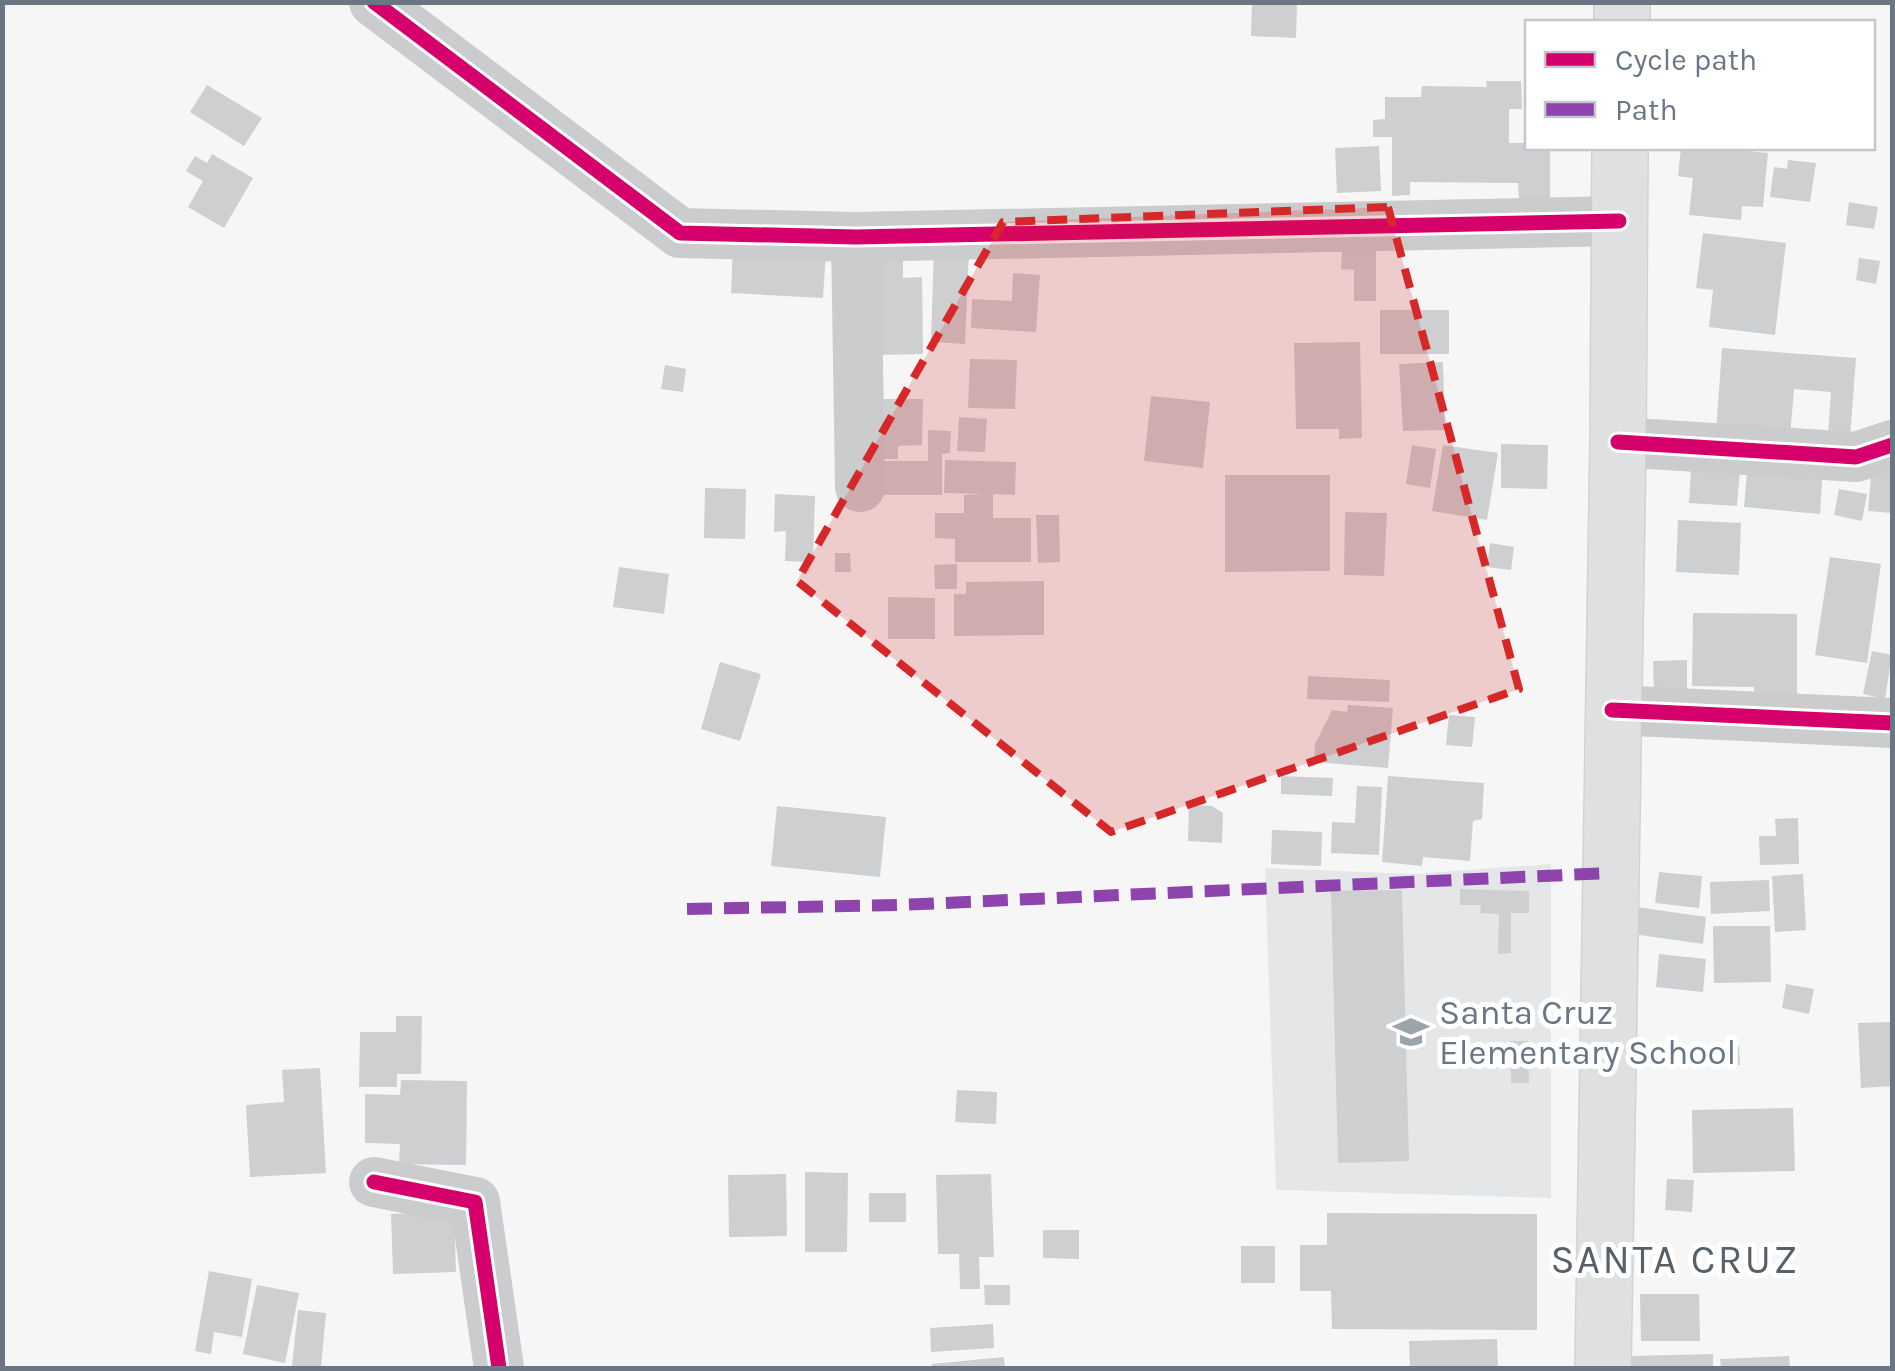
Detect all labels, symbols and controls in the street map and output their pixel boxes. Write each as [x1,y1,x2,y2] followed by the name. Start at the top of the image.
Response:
[1525,20,1875,150] legend
[1615,42,1757,78] text: Cycle path
[1615,92,1678,128] text: Path
[1439,992,1736,1073] place label: Santa Cruz Elementary School
[1392,1013,1430,1051] school or university icon: Santa Cruz Elementary School
[1550,1236,1800,1283] district label: SANTA CRUZ

